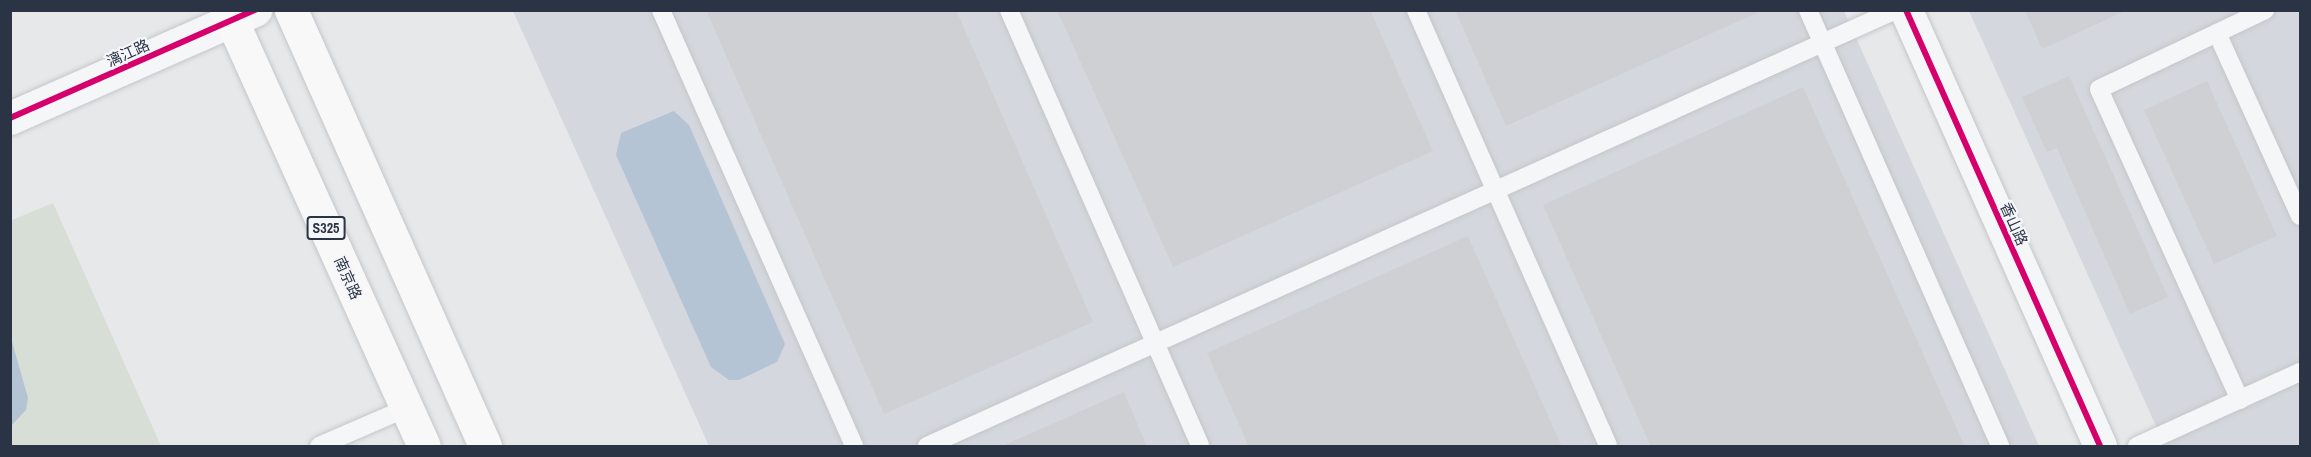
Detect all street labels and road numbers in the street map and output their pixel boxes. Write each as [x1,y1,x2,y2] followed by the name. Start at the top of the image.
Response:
[104,36,152,70] street label: 漓江路
[1997,200,2031,248] street label: 香山路
[306,217,346,239] road number: S325
[331,254,365,302] street label: 南京路

